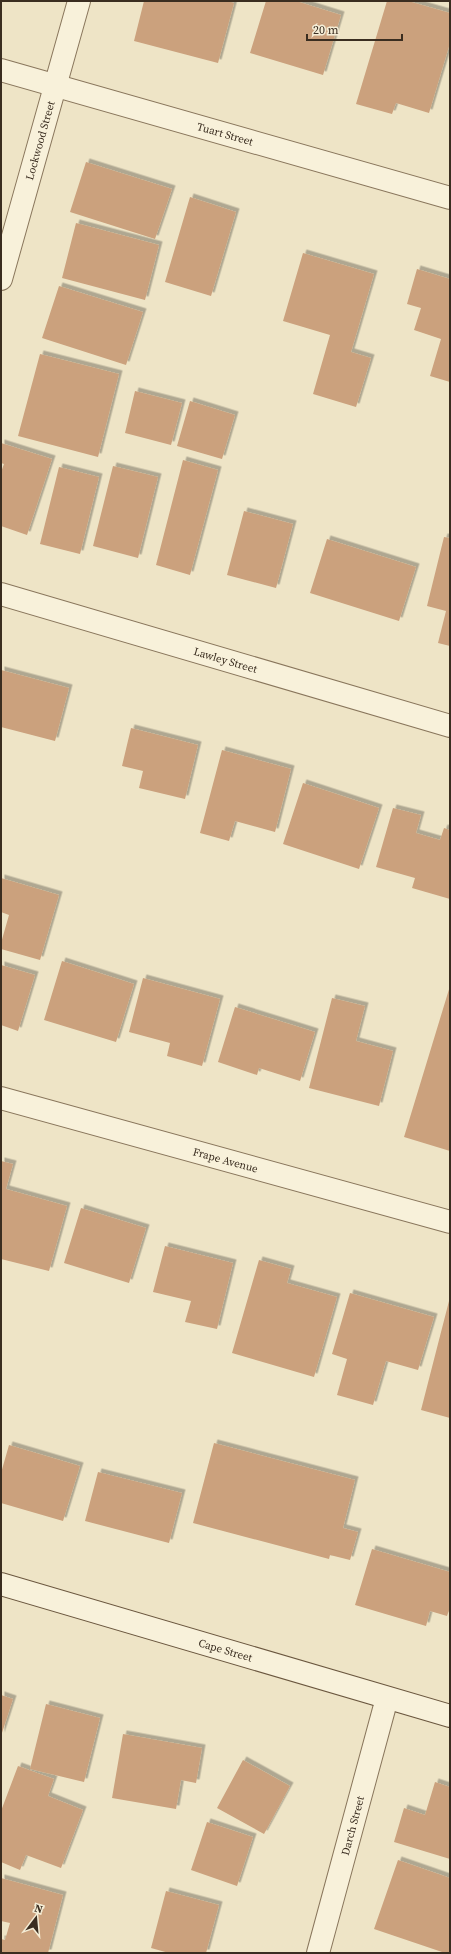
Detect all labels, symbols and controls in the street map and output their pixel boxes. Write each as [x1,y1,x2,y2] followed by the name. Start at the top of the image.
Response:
[307,16,402,42] scale bar
[313,22,339,38] text: 20 m
[22,99,59,182] street label: Lockwood Street
[195,119,255,150] street label: Tuart Street
[192,644,259,677] street label: Lawley Street
[191,1144,260,1177] street label: Frape Avenue
[197,1635,254,1666] street label: Cape Street
[338,1794,368,1857] street label: Darch Street
[16,1898,56,1938] north arrow
[33,1901,45,1917] text: N

